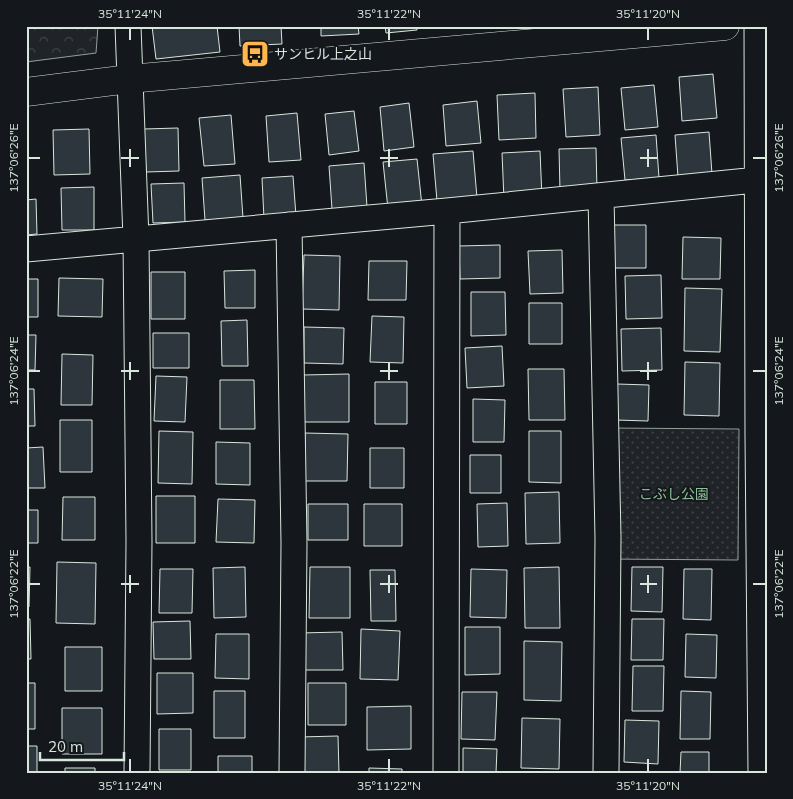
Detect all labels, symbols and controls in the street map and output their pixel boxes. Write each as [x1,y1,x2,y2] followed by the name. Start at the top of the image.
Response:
[98,6,162,21] text: 35°11'24"N
[357,6,421,21] text: 35°11'22"N
[616,6,680,21] text: 35°11'20"N
[240,39,270,69] bus stop icon: サンヒル上之山
[274,45,372,63] place label: サンヒル上之山
[6,123,21,193] text: 137°06'26"E
[771,123,786,193] text: 137°06'26"E
[6,336,21,406] text: 137°06'24"E
[771,336,786,406] text: 137°06'24"E
[639,485,709,503] park label: こぶし公園
[6,549,21,619] text: 137°06'22"E
[771,549,786,619] text: 137°06'22"E
[40,729,124,761] scale bar
[48,737,83,756] text: 20 m
[98,778,162,793] text: 35°11'24"N
[357,778,421,793] text: 35°11'22"N
[616,778,680,793] text: 35°11'20"N

